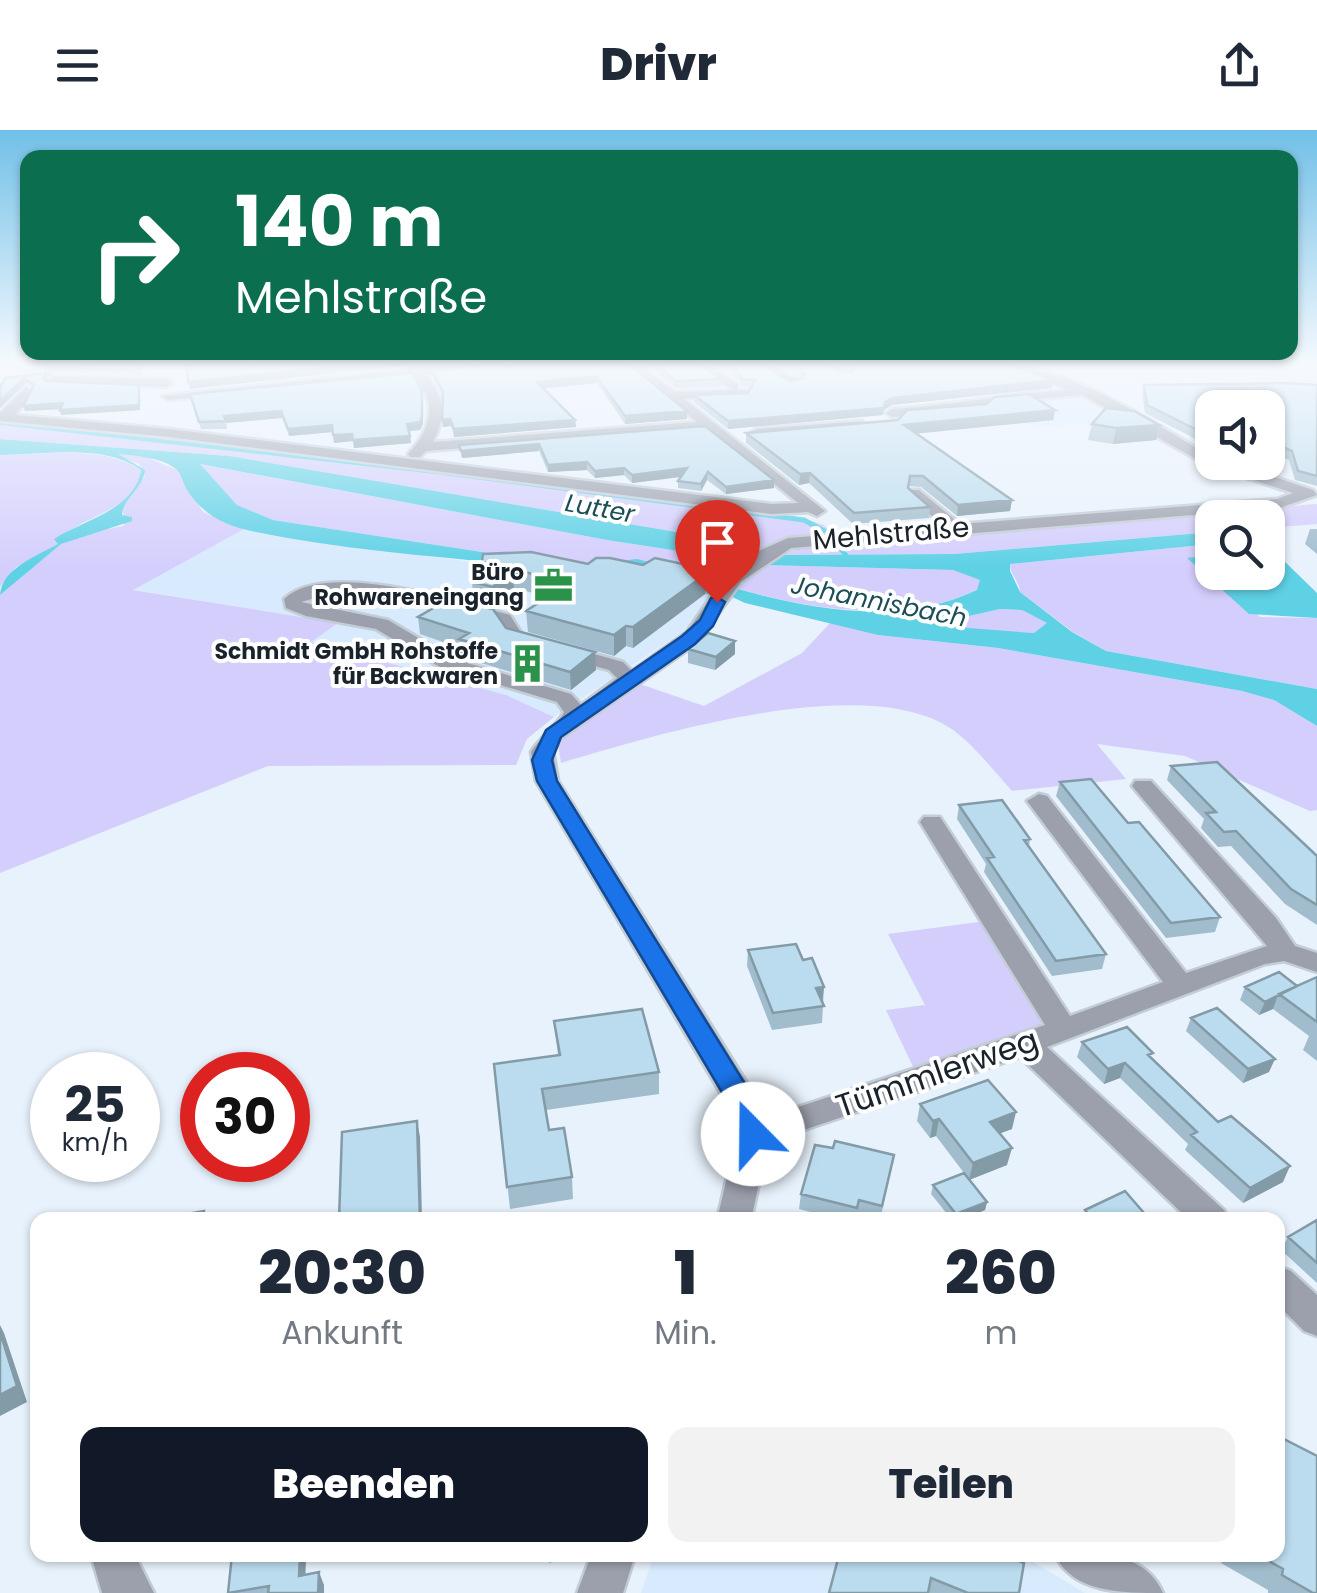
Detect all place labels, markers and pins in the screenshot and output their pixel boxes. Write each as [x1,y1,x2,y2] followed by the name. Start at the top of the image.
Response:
[675,500,760,603] pin
[315,557,524,613] place label: Büro Rohwareneingang
[533,564,575,606] office icon: Büro Rohwareneingang
[214,636,498,692] place label: Schmidt GmbH Rohstoffe für Backwaren
[507,643,549,685] building icon: Schmidt GmbH Rohstoffe für Backwaren

